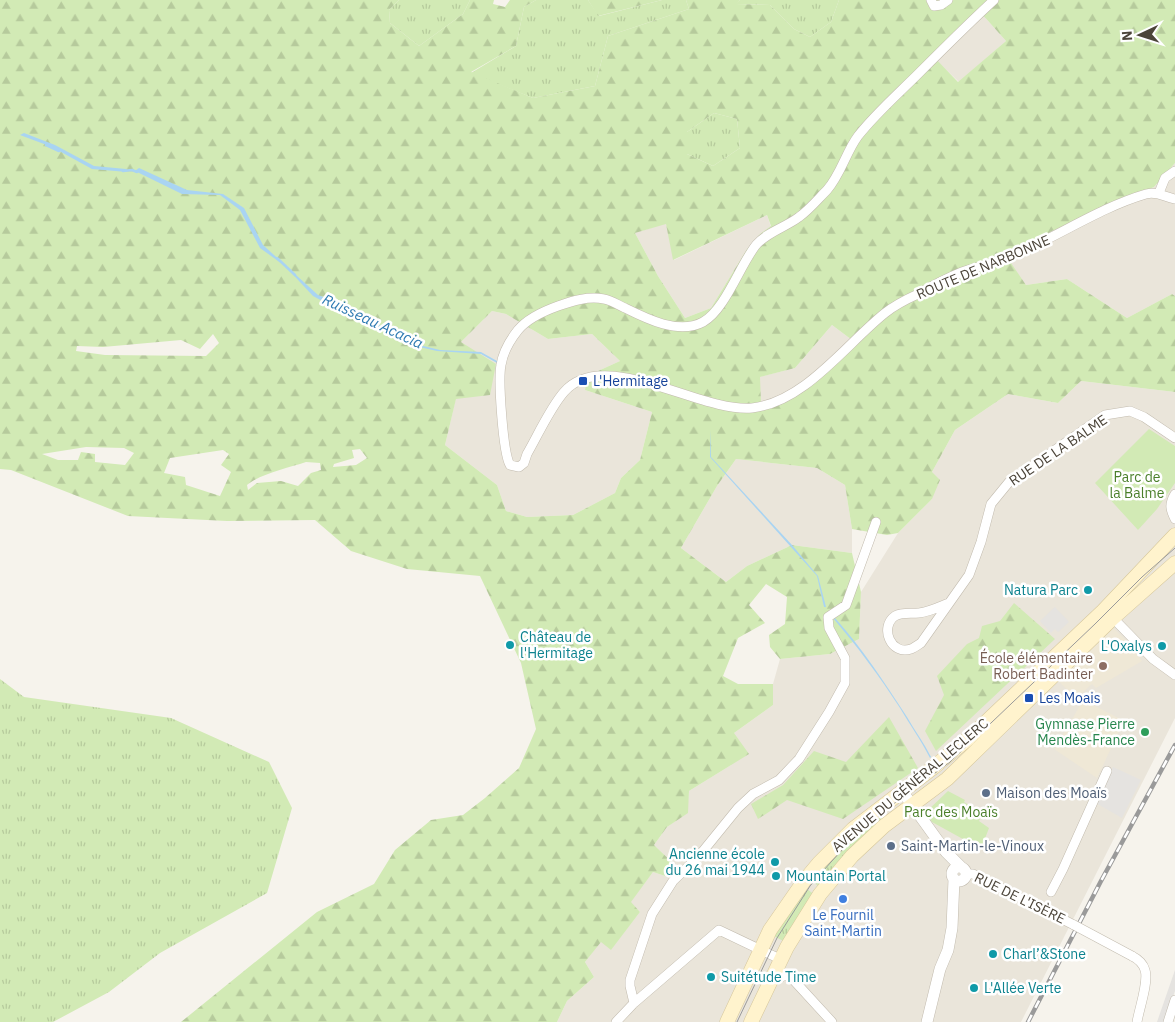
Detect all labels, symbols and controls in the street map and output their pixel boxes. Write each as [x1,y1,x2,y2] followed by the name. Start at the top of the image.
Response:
[1115,10,1165,60] north arrow
[1118,30,1136,42] text: N
[913,231,1053,303] street label: ROUTE DE NARBONNE
[320,289,427,353] water label: Ruisseau Acacia
[593,372,669,390] place label: L'Hermitage
[577,375,589,387] marker: L'Hermitage
[1005,410,1111,490] street label: RUE DE LA BALME
[1110,468,1165,502] park label: Parc de la Balme
[1004,581,1078,599] place label: Natura Parc
[1082,584,1094,596] marker: Natura Parc
[520,628,593,662] place label: Château de l'Hermitage
[1101,637,1152,655] place label: L'Oxalys
[504,639,516,651] marker: Château de l'Hermitage
[1156,640,1168,652] marker: L'Oxalys
[980,648,1093,683] place label: École élémentaire Robert Badinter
[1097,660,1109,672] marker: École élémentaire Robert Badinter
[1039,689,1101,707] place label: Les Moais
[1023,692,1035,704] marker: Les Moais
[827,713,992,856] street label: AVENUE DU GÉNÉRAL LECLERC
[1035,715,1135,749] place label: Gymnase Pierre Mendès-France
[1139,726,1151,738] marker: Gymnase Pierre Mendès-France
[996,784,1107,802] place label: Maison des Moaïs
[980,787,992,799] marker: Maison des Moaïs
[904,803,998,821] park label: Parc des Moaïs
[901,837,1044,855] place label: Saint-Martin-le-Vinoux
[885,840,897,852] marker: Saint-Martin-le-Vinoux
[665,845,765,879] place label: Ancienne école du 26 mai 1944
[769,856,781,868] marker: Ancienne école du 26 mai 1944
[786,867,886,885] place label: Mountain Portal
[972,867,1069,928] street label: RUE DE L'ISÈRE
[770,870,782,882] marker: Mountain Portal
[837,893,849,905] marker: Le Fournil Saint-Martin
[804,906,882,940] place label: Le Fournil Saint-Martin
[1003,945,1086,963] place label: Charl’&Stone
[987,948,999,960] marker: Charl’&Stone
[721,968,817,986] place label: Suitétude Time
[705,971,717,983] marker: Suitétude Time
[984,979,1062,997] place label: L'Allée Verte
[968,982,980,994] marker: L'Allée Verte

